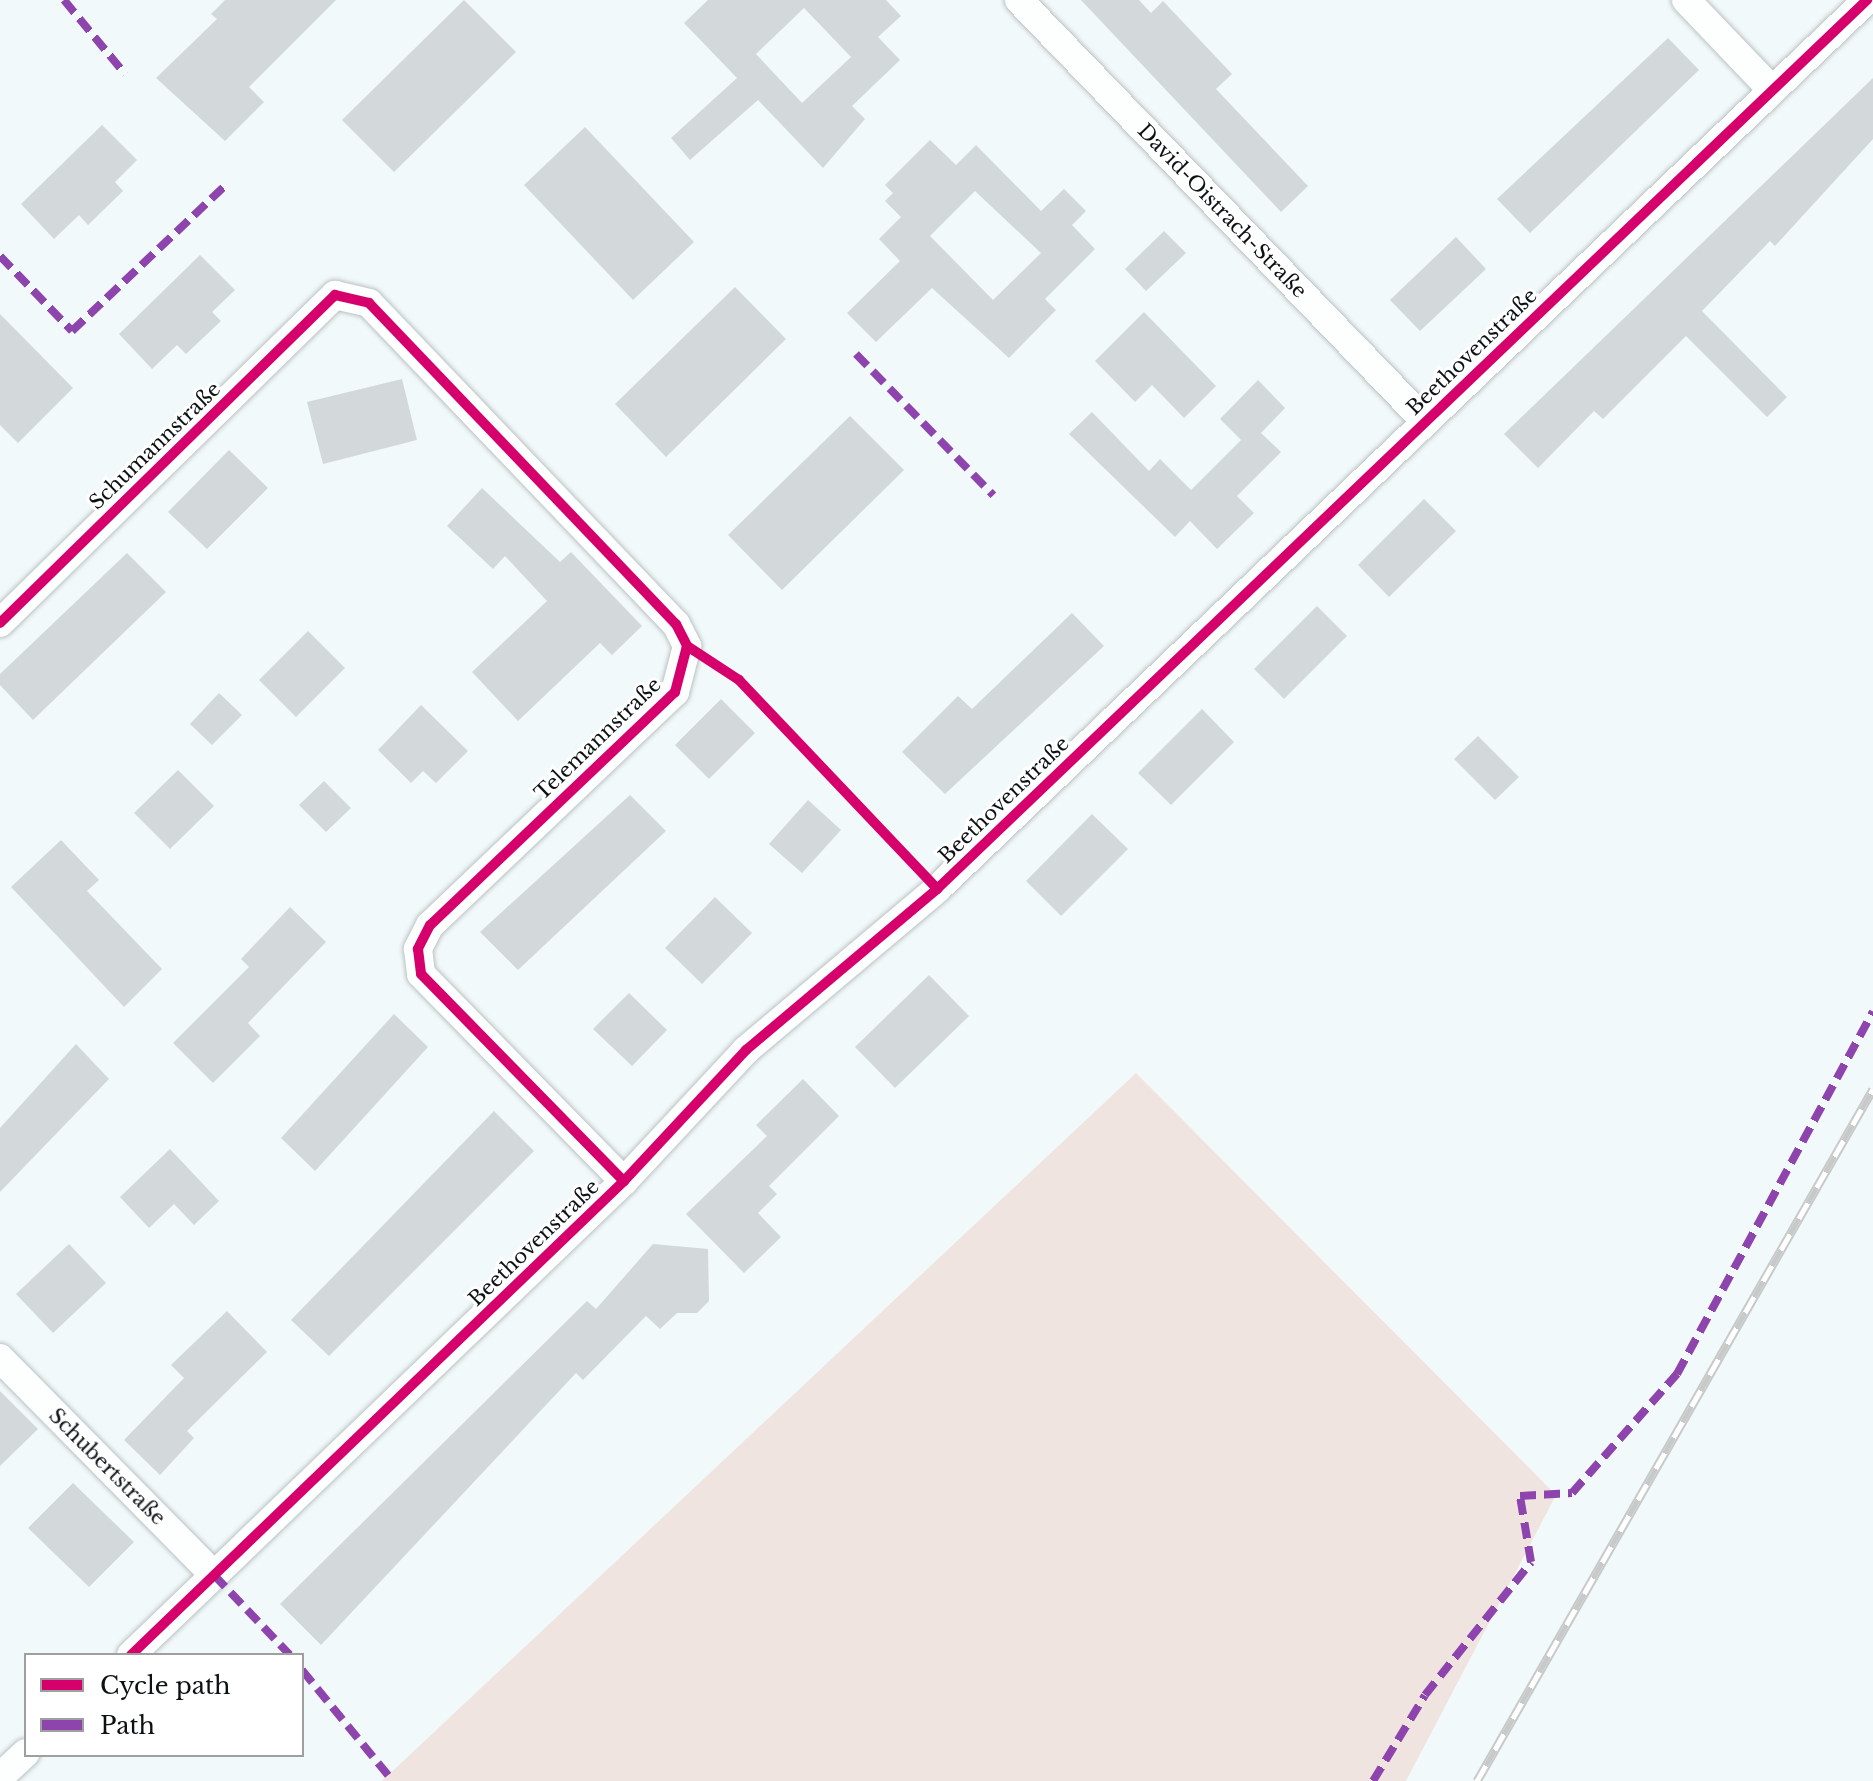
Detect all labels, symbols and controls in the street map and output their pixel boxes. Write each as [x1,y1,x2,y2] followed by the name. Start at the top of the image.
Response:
[1132,119,1312,303] street label: David-Oistrach-Straße
[1402,284,1542,420] street label: Beethovenstraße
[84,377,226,515] street label: Schumannstraße
[530,673,666,805] street label: Telemannstraße
[934,732,1074,868] street label: Beethovenstraße
[464,1175,604,1311] street label: Beethovenstraße
[44,1404,170,1530] street label: Schubertstraße
[24,1653,304,1757] legend
[100,1671,231,1700] text: Cycle path
[100,1711,155,1740] text: Path

